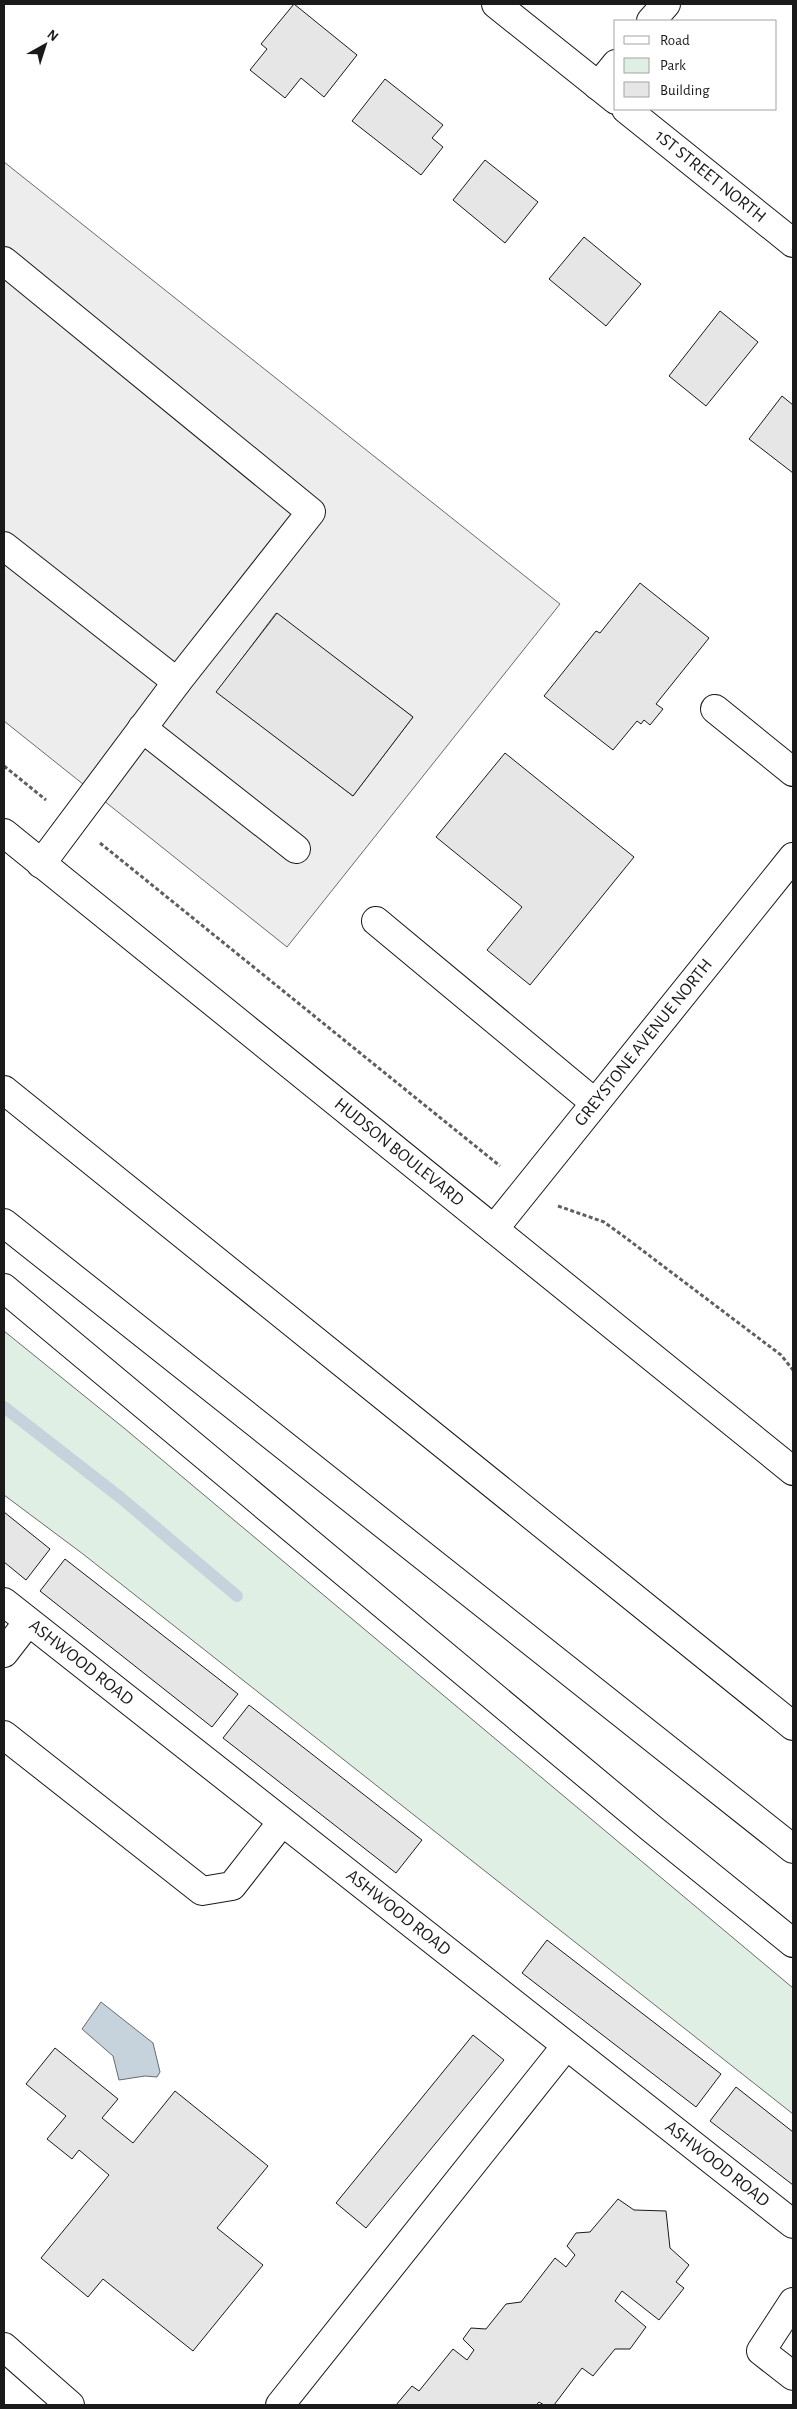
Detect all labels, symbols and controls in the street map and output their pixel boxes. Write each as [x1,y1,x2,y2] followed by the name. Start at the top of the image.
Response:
[20,20,70,70] north arrow
[614,20,777,110] legend
[44,27,61,44] text: N
[660,33,690,48] text: Road
[660,58,686,73] text: Park
[660,83,710,98] text: Building
[651,127,769,226] street label: 1ST STREET NORTH
[571,956,716,1130] street label: GREYSTONE AVENUE NORTH
[331,1095,467,1210] street label: HUDSON BOULEVARD
[25,1616,137,1709] street label: ASHWOOD ROAD
[343,1866,454,1959] street label: ASHWOOD ROAD
[662,2118,773,2211] street label: ASHWOOD ROAD

